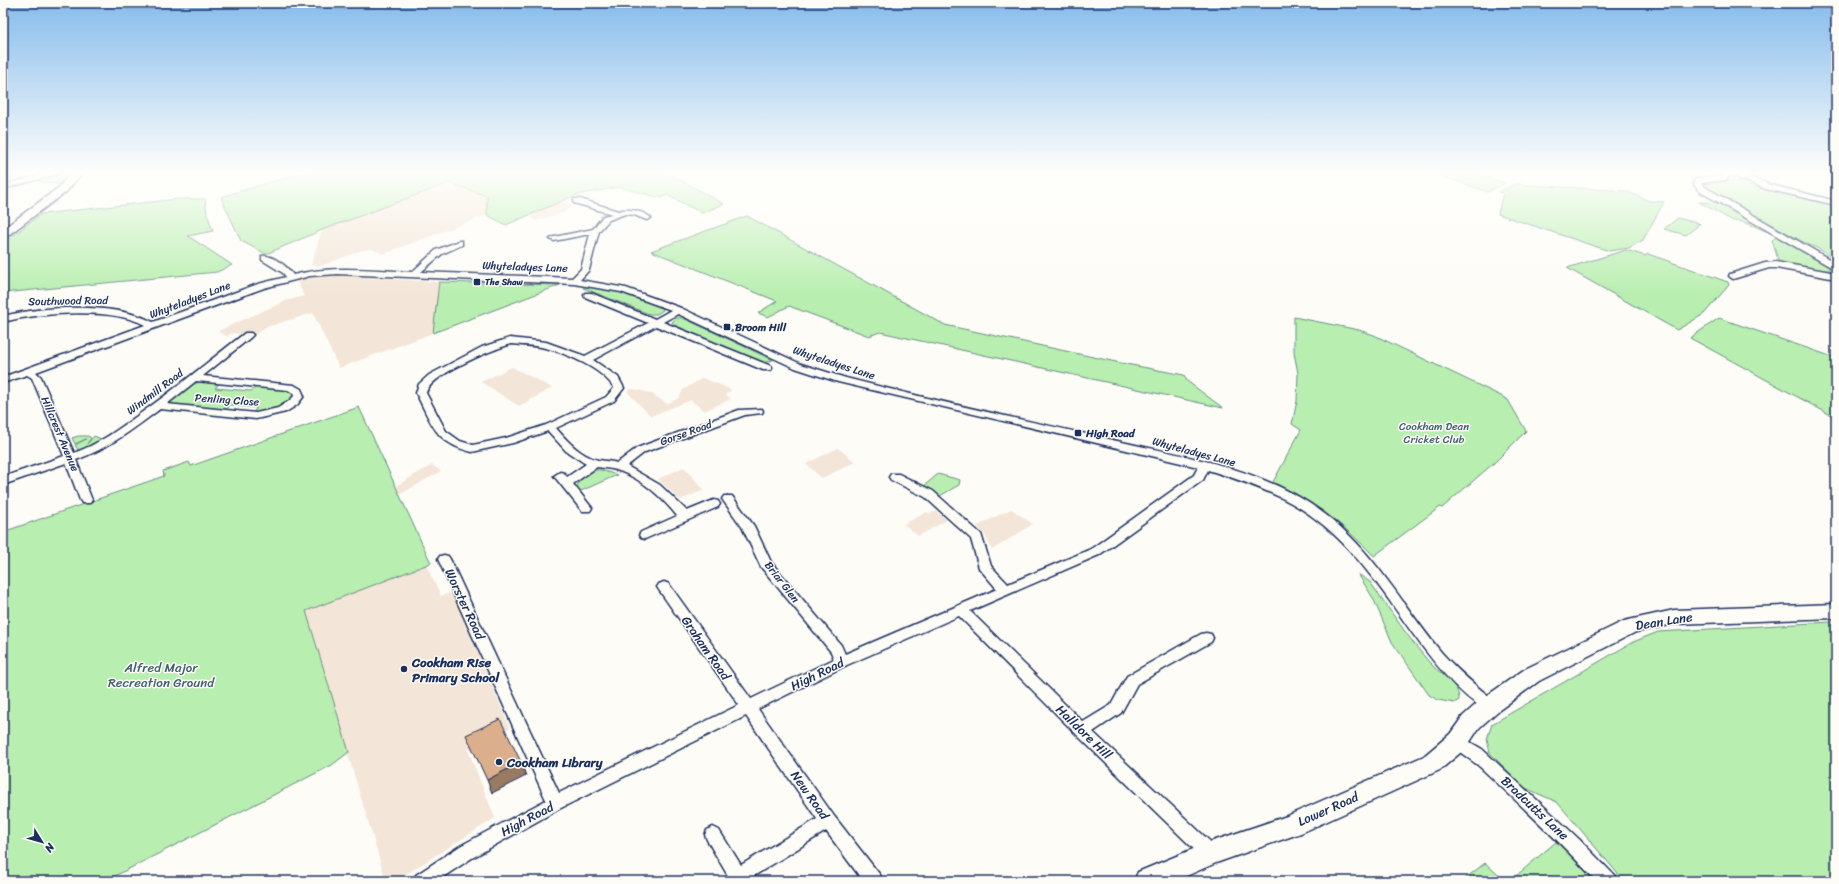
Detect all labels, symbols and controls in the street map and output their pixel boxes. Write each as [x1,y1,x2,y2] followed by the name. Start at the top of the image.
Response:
[482,256,568,278] street label: Whyteladyes Lane
[485,274,524,290] place label: The Shaw
[147,276,234,324] street label: Whyteladyes Lane
[472,277,482,287] marker: The Shaw
[28,291,109,311] street label: Southwood Road
[735,318,787,337] place label: Broom Hill
[722,322,732,332] marker: Broom Hill
[790,341,878,385] street label: Whyteladyes Lane
[122,363,189,420] street label: Windmill Road
[194,388,260,412] street label: Penling Close
[36,393,85,475] street label: Hillcrest Avenue
[657,414,716,451] street label: Gorse Road
[1399,417,1469,449] park label: Cookham Dean Cricket Club
[1085,424,1136,443] place label: High Road
[1073,428,1083,438] marker: High Road
[1150,432,1238,472] street label: Whyteladyes Lane
[760,557,804,607] street label: Briar Glen
[438,565,492,644] street label: Worster Road
[1634,605,1695,637] street label: Dean Lane
[675,611,737,686] street label: Graham Road
[411,651,500,689] place label: Cookham Rise Primary School
[786,651,849,697] street label: High Road
[108,656,215,694] park label: Alfred Major Recreation Ground
[399,664,409,674] marker: Cookham Rise Primary School
[1050,699,1118,765] street label: Halldore Hill
[506,751,604,774] place label: Cookham Library
[494,757,504,767] marker: Cookham Library
[785,765,836,825] street label: New Road
[1495,770,1575,846] street label: Bradcutts Lane
[1294,785,1363,833] street label: Lower Road
[496,795,559,843] street label: High Road
[22,822,62,862] north arrow
[39,838,60,857] text: N

